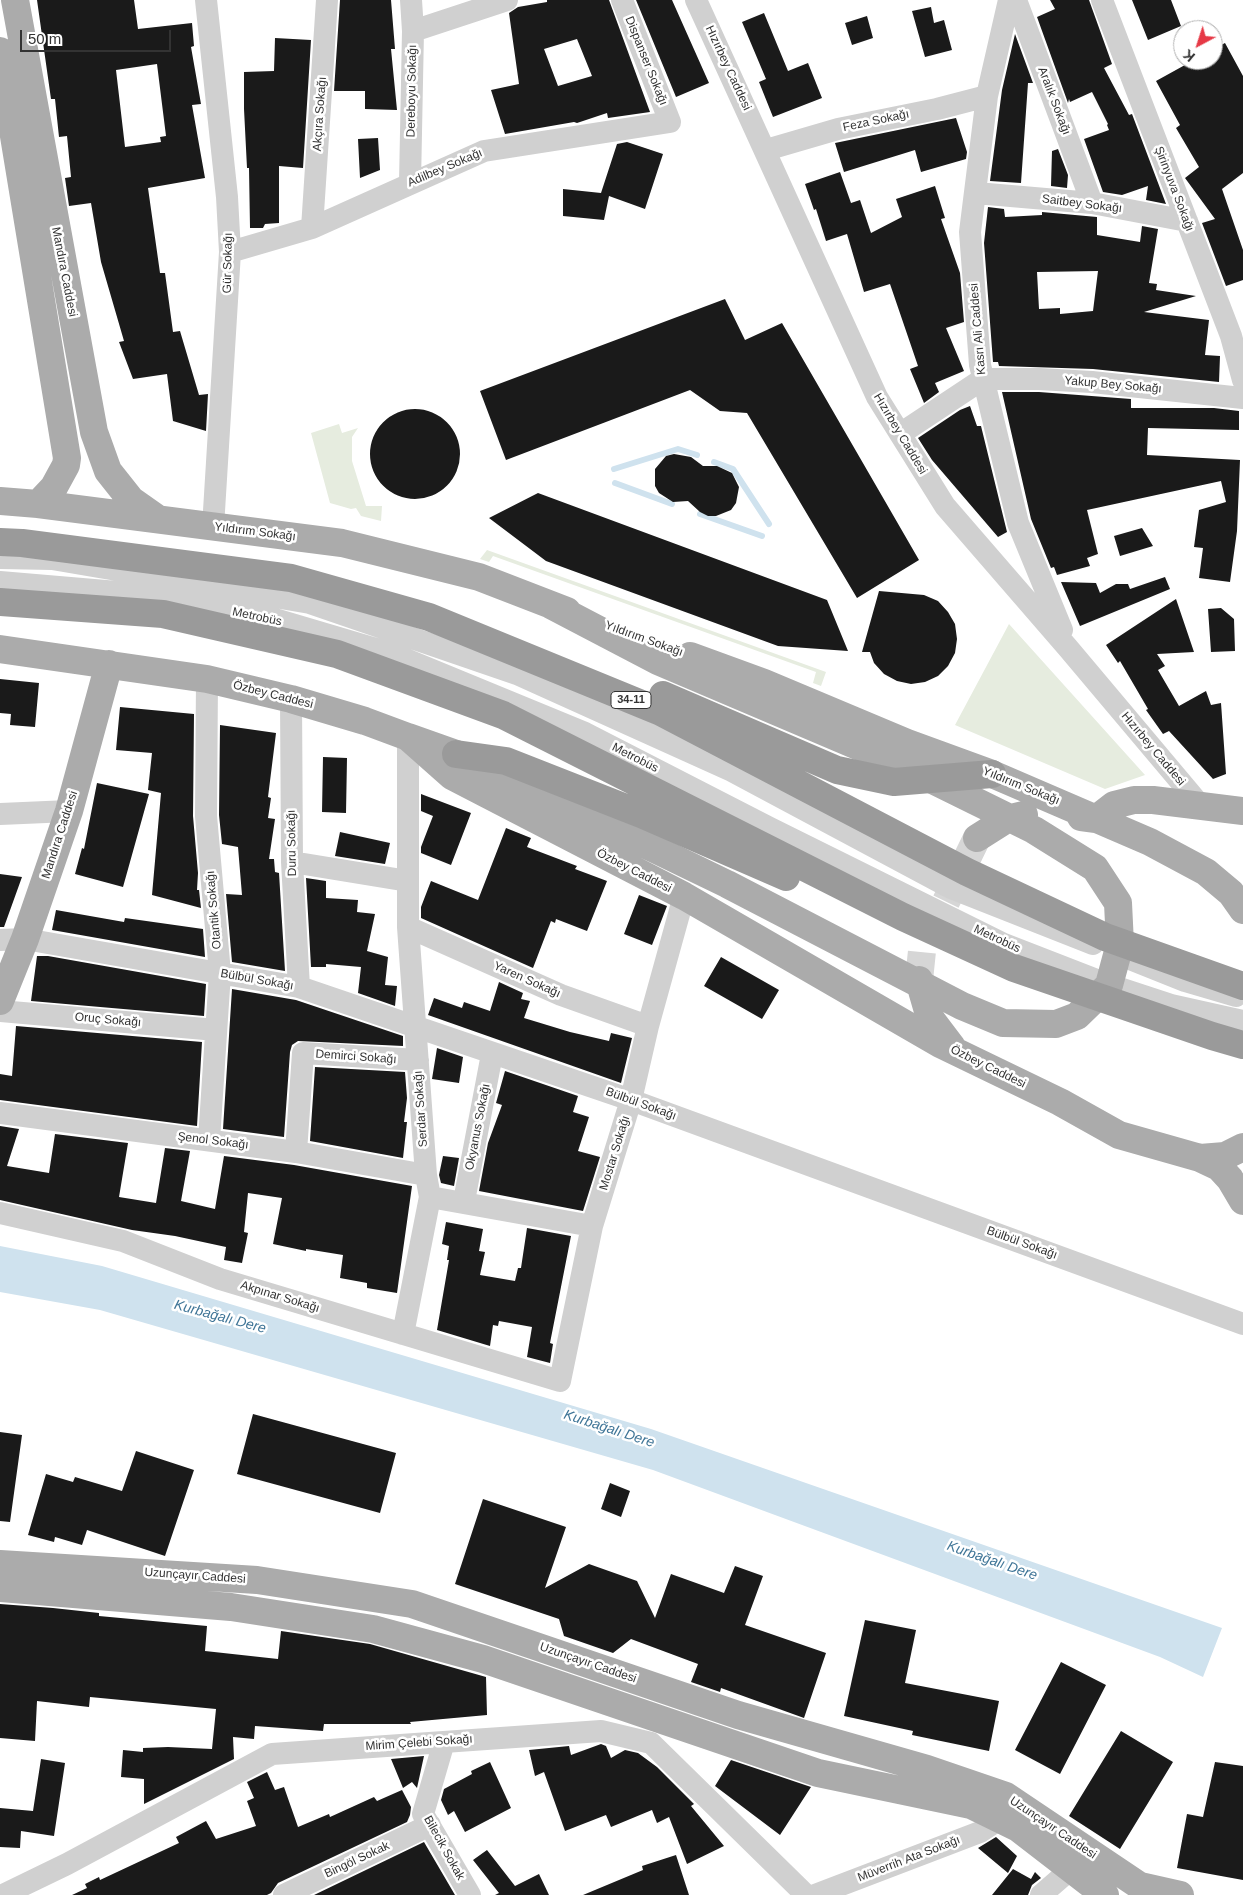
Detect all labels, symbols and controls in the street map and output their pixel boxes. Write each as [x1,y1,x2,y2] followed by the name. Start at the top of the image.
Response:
[622,14,670,108] street label: Dispanser Sokağı
[22,20,174,52] scale bar
[1173,20,1223,70] north arrow
[702,23,754,113] street label: Hızırbey Caddesi
[28,30,61,47] text: 50 m
[404,45,420,137] street label: Dereboyu Sokağı
[1180,46,1198,65] text: K
[1034,65,1074,137] street label: Aralık Sokağı
[310,76,330,152] street label: Akçıra Sokağı
[842,107,910,135] street label: Feza Sokağı
[1151,144,1197,234] street label: Şirinyuva Sokağı
[405,146,485,190] street label: Adilbey Sokağı
[1041,192,1123,216] street label: Saitbey Sokağı
[48,226,80,318] street label: Mandıra Caddesi
[220,233,236,293] street label: Gür Sokağı
[967,283,989,375] street label: Kasrı Ali Caddesi
[1064,374,1162,396] street label: Yakup Bey Sokağı
[870,391,930,477] street label: Hızırbey Caddesi
[213,520,297,544] street label: Yıldırım Sokağı
[231,605,283,629] street label: Metrobüs
[603,618,685,660] street label: Yıldırım Sokağı
[231,678,315,712] street label: Özbey Caddesi
[611,692,651,708] road number: 34-11
[1118,709,1188,789] street label: Hızırbey Caddesi
[609,740,661,776] street label: Metrobüs
[980,764,1062,808] street label: Yıldırım Sokağı
[39,789,81,881] street label: Mandıra Caddesi
[284,810,300,876] street label: Duru Sokağı
[594,846,674,896] street label: Özbey Caddesi
[203,870,225,950] street label: Otantik Sokağı
[971,922,1023,956] street label: Metrobüs
[491,959,563,1001] street label: Yaren Sokağı
[219,966,295,994] street label: Bülbül Sokağı
[74,1010,142,1030] street label: Oruç Sokağı
[948,1043,1028,1091] street label: Özbey Caddesi
[315,1047,397,1067] street label: Demirci Sokağı
[411,1070,431,1148] street label: Serdar Sokağı
[463,1082,493,1172] street label: Okyanus Sokağı
[604,1085,678,1123] street label: Bülbül Sokağı
[597,1114,633,1192] street label: Mostar Sokağı
[177,1130,249,1152] street label: Şenol Sokağı
[985,1224,1059,1262] street label: Bülbül Sokağı
[239,1278,321,1316] street label: Akpınar Sokağı
[172,1297,268,1337] water label: Kurbağalı Dere
[562,1406,656,1452] water label: Kurbağalı Dere
[945,1538,1039,1584] water label: Kurbağalı Dere
[144,1565,246,1587] street label: Uzunçayır Caddesi
[538,1640,638,1686] street label: Uzunçayır Caddesi
[365,1732,473,1754] street label: Mirim Çelebi Sokağı
[1007,1794,1099,1862] street label: Uzunçayır Caddesi
[420,1813,468,1883] street label: Bilecik Sokak
[856,1833,962,1885] street label: Müverrih Ata Sokağı
[322,1839,392,1881] street label: Bingöl Sokak

